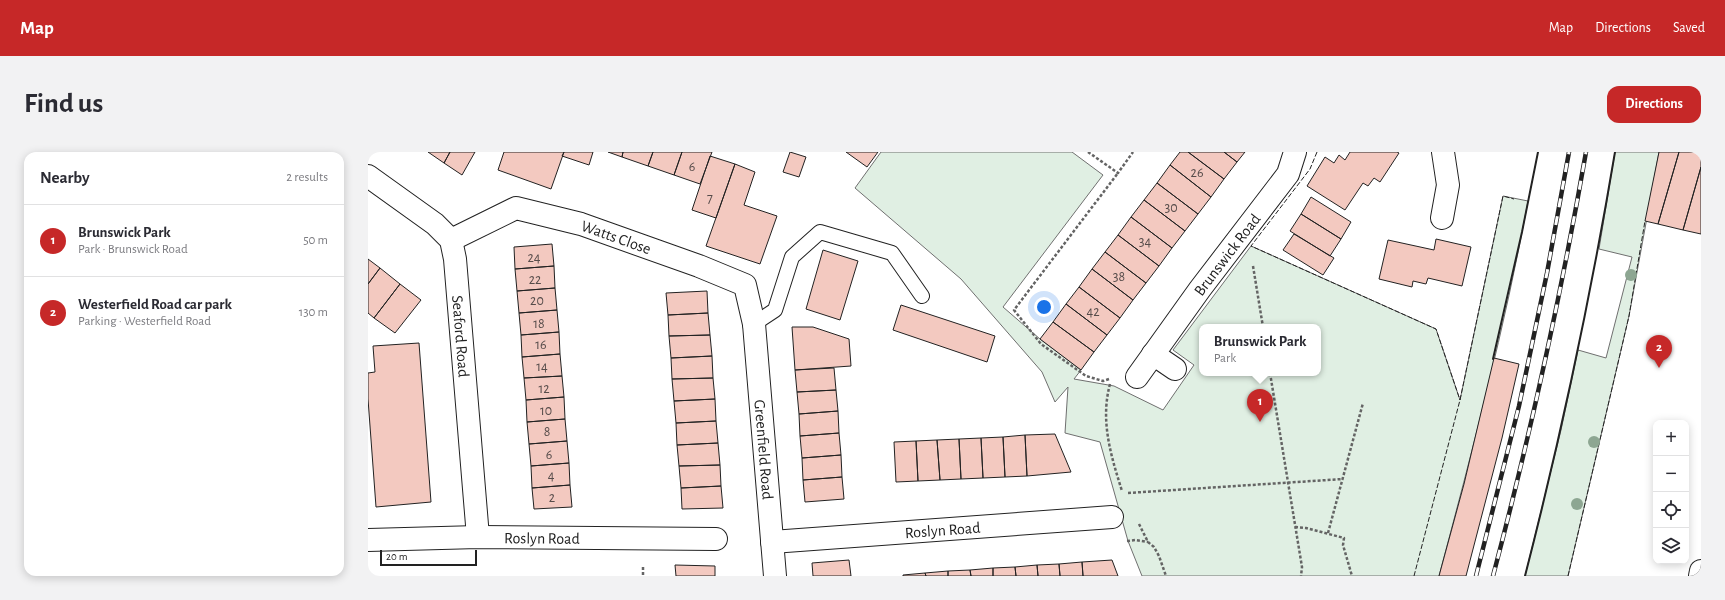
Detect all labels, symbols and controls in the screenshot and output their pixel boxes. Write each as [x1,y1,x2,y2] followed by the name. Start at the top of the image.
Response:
[20,19,54,38] text: Map
[1549,21,1573,35] text: Map
[1595,21,1651,35] text: Directions
[1673,21,1705,35] text: Saved
[1607,86,1701,123] button: Directions
[24,90,103,118] text: Find us
[689,160,695,174] house number: 6
[1191,166,1203,180] house number: 26
[40,169,90,186] text: Nearby
[286,171,328,184] text: 2 results
[707,191,713,205] house number: 7
[1164,201,1178,215] house number: 30
[1191,211,1264,299] street label: Brunswick Road
[579,218,653,257] street label: Watts Close
[78,225,171,240] text: Brunswick Park
[51,234,55,247] text: 1
[303,234,328,247] text: 50 m
[1139,235,1152,249] house number: 34
[78,243,188,256] text: Park · Brunswick Road
[527,251,541,265] house number: 24
[1113,270,1125,284] house number: 38
[529,273,541,287] house number: 22
[530,294,544,308] house number: 20
[449,295,472,378] street label: Seaford Road
[78,297,232,312] text: Westerfield Road car park
[1034,297,1054,317] your location
[1086,305,1100,319] house number: 42
[50,306,56,319] text: 2
[299,306,328,319] text: 130 m
[78,315,211,328] text: Parking · Westerfield Road
[533,317,545,331] house number: 18
[1199,324,1321,376] popup
[1214,334,1306,349] text: Brunswick Park
[1646,335,1672,368] pin: 2
[535,338,547,352] house number: 16
[1214,352,1236,365] text: Park
[536,360,548,374] house number: 14
[538,382,550,396] house number: 12
[1247,389,1273,422] pin: 1
[751,399,776,500] street label: Greenfield Road
[540,404,552,418] house number: 10
[1653,420,1689,564] map controls
[1653,420,1689,456] button: +
[544,425,550,439] house number: 8
[546,448,552,462] house number: 6
[1653,456,1689,492] button: −
[548,469,555,483] house number: 4
[549,491,555,505] house number: 2
[1653,492,1689,528] button: locate
[904,520,981,541] street label: Roslyn Road
[1653,528,1689,564] button: layers
[504,530,580,547] street label: Roslyn Road
[380,548,477,567] scale bar
[386,551,407,562] text: 20 m

